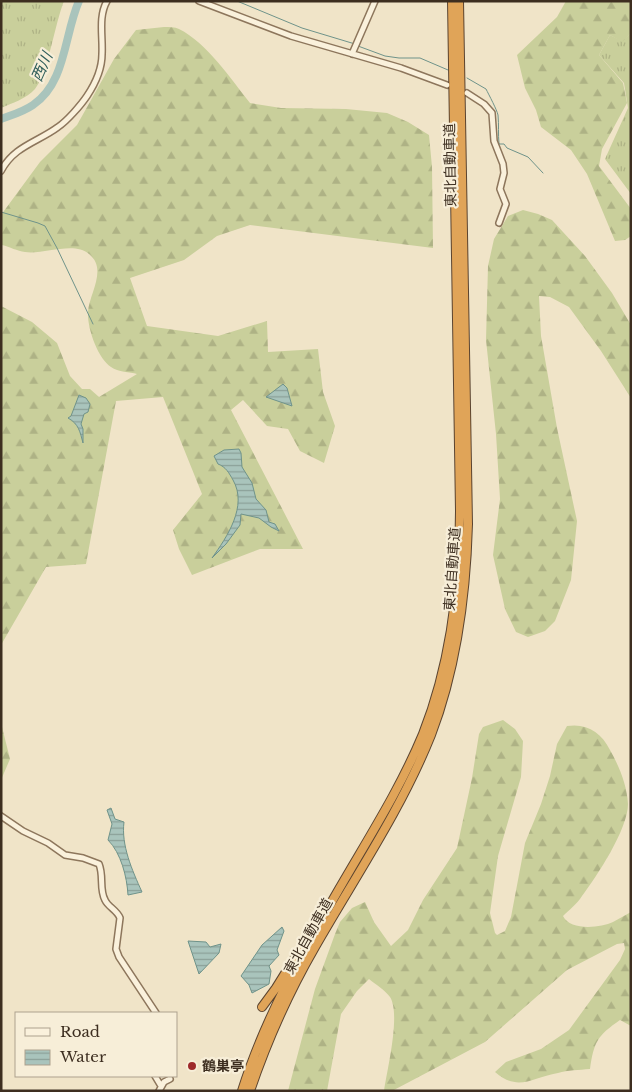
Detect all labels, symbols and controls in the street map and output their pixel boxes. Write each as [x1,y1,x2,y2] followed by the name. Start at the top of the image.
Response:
[27,47,57,84] water label: 西川
[440,123,460,207] street label: 東北自動車道
[440,526,464,612] street label: 東北自動車道
[280,895,336,977] street label: 東北自動車道
[15,1012,178,1077] legend
[60,1022,100,1041] text: Road
[59,1047,107,1066] text: Water
[202,1057,244,1075] place label: 鶴巣亭
[186,1060,198,1072] marker: 鶴巣亭

